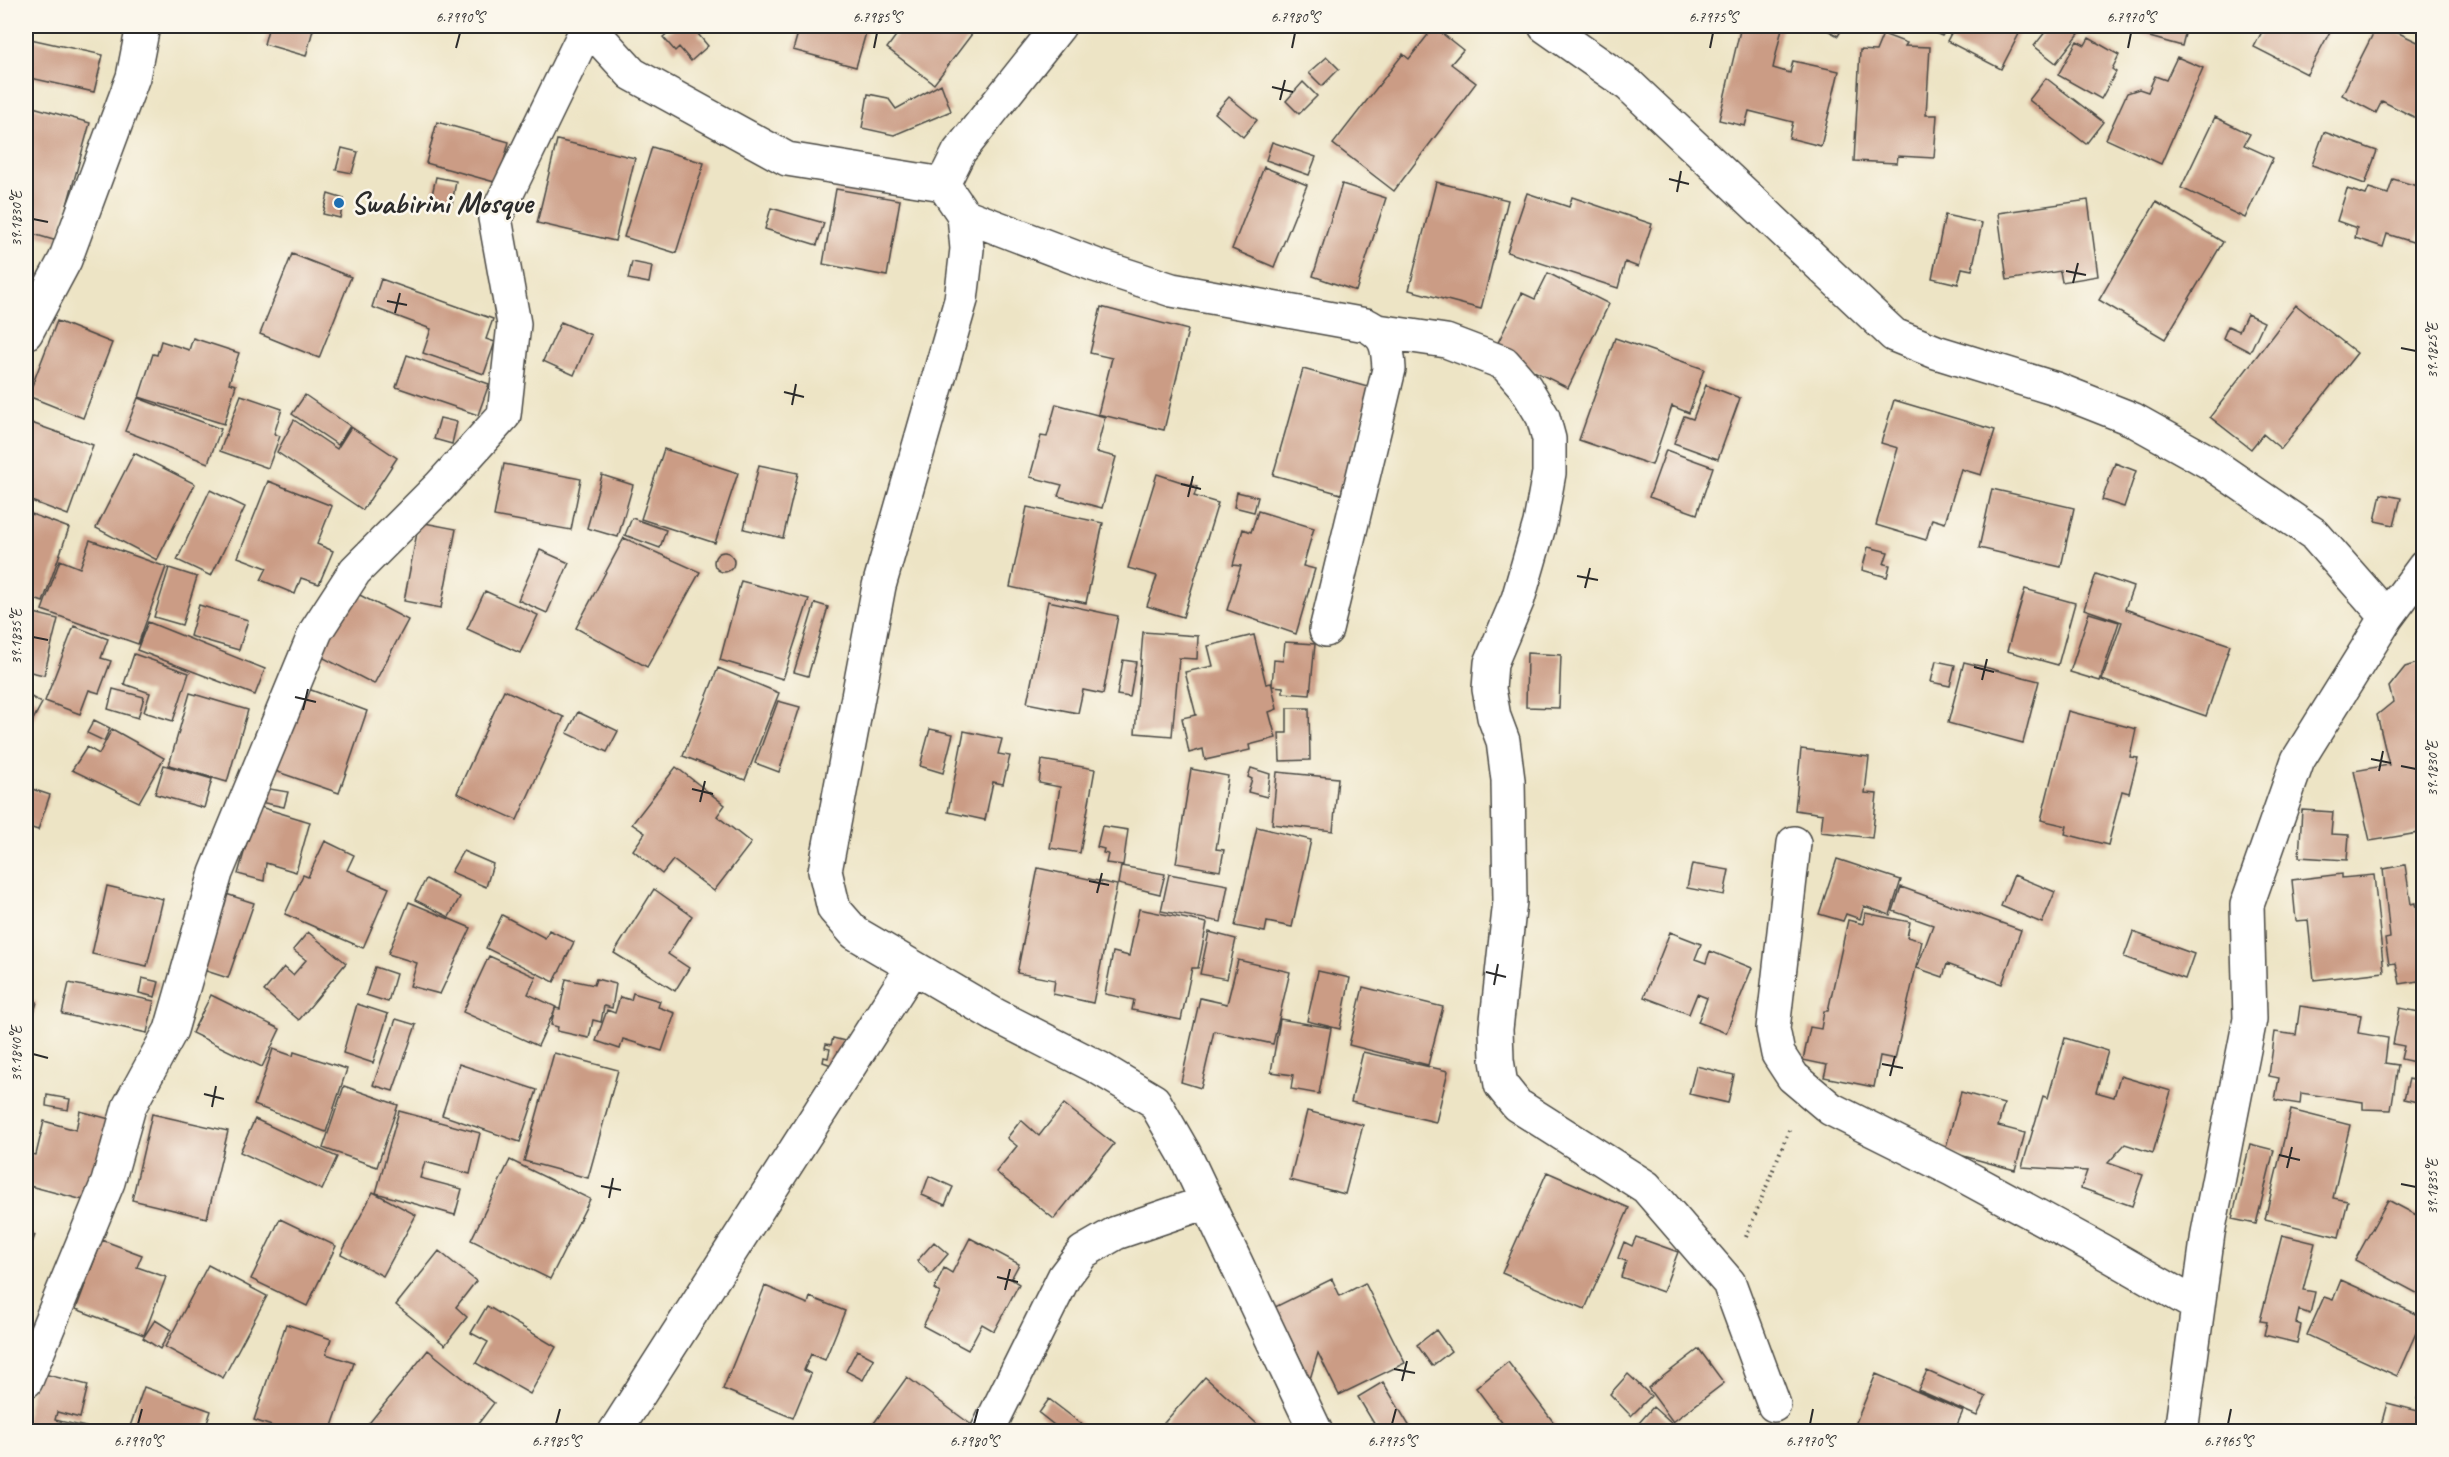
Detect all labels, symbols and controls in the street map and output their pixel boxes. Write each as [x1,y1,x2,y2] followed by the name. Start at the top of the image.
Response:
[436,8,487,27] text: 6.7990°S
[853,8,904,27] text: 6.7985°S
[1271,8,1322,27] text: 6.7980°S
[1689,8,1740,27] text: 6.7975°S
[2107,8,2158,27] text: 6.7970°S
[351,184,535,222] place label: Swabirini Mosque
[7,189,26,247] text: 39.1830°E
[332,196,346,210] marker: Swabirini Mosque
[2423,321,2442,379] text: 39.1825°E
[7,607,26,665] text: 39.1835°E
[2423,739,2442,797] text: 39.1830°E
[7,1024,26,1082] text: 39.1840°E
[2423,1157,2442,1215] text: 39.1835°E
[114,1432,165,1451] text: 6.7990°S
[532,1432,583,1451] text: 6.7985°S
[950,1432,1001,1451] text: 6.7980°S
[1368,1432,1419,1451] text: 6.7975°S
[1786,1432,1837,1451] text: 6.7970°S
[2204,1432,2255,1451] text: 6.7965°S

